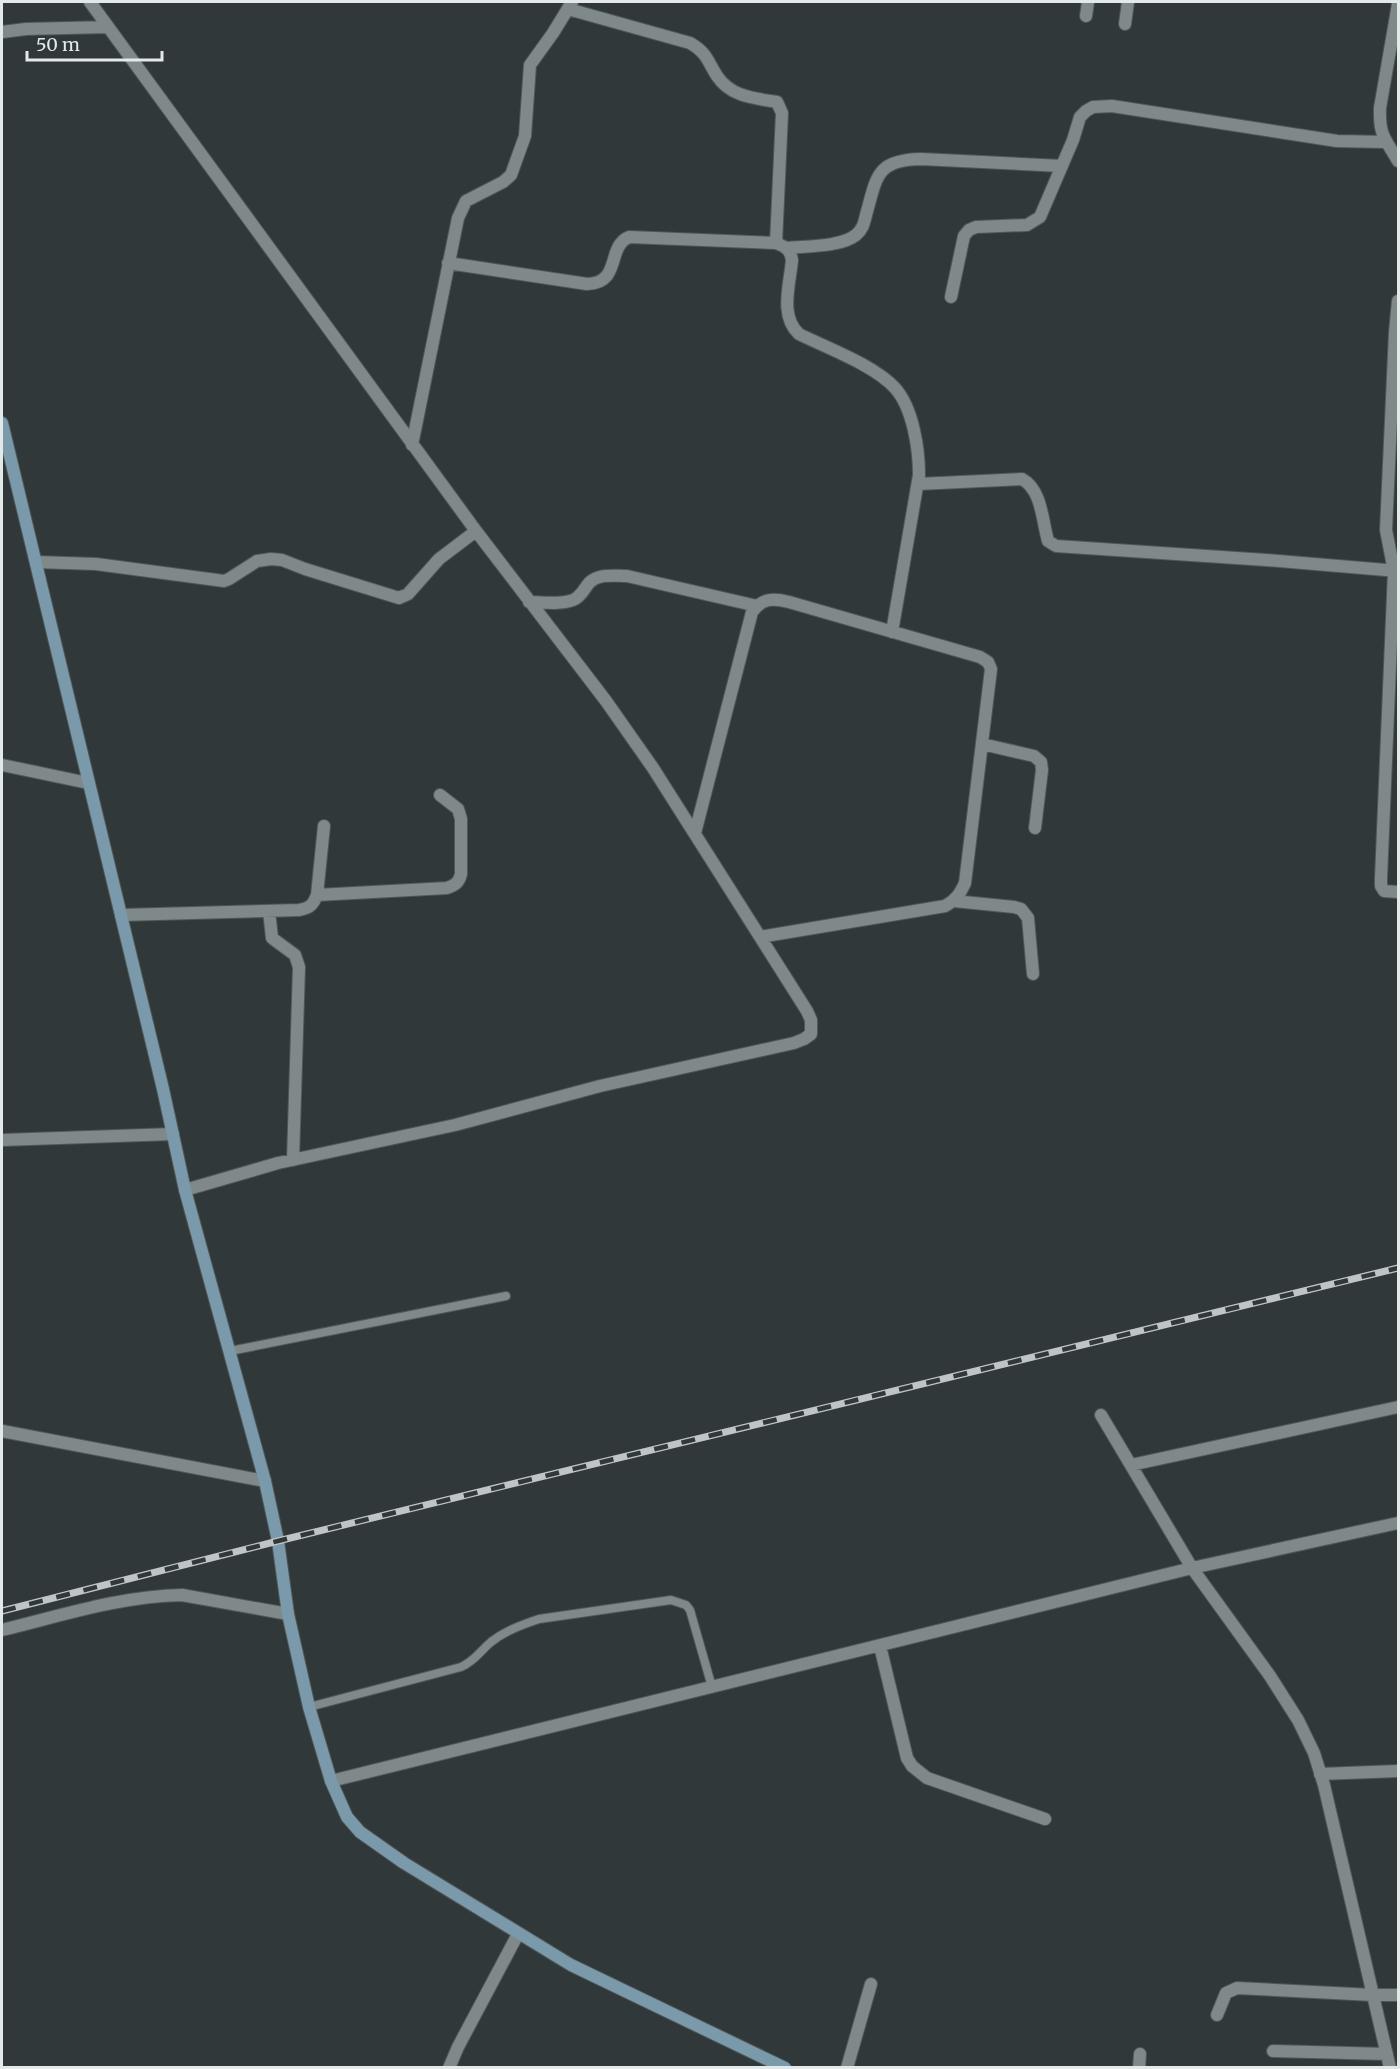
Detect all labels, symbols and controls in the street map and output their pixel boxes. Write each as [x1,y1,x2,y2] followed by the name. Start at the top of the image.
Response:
[27,24,162,62] scale bar
[36,33,80,56] text: 50 m

